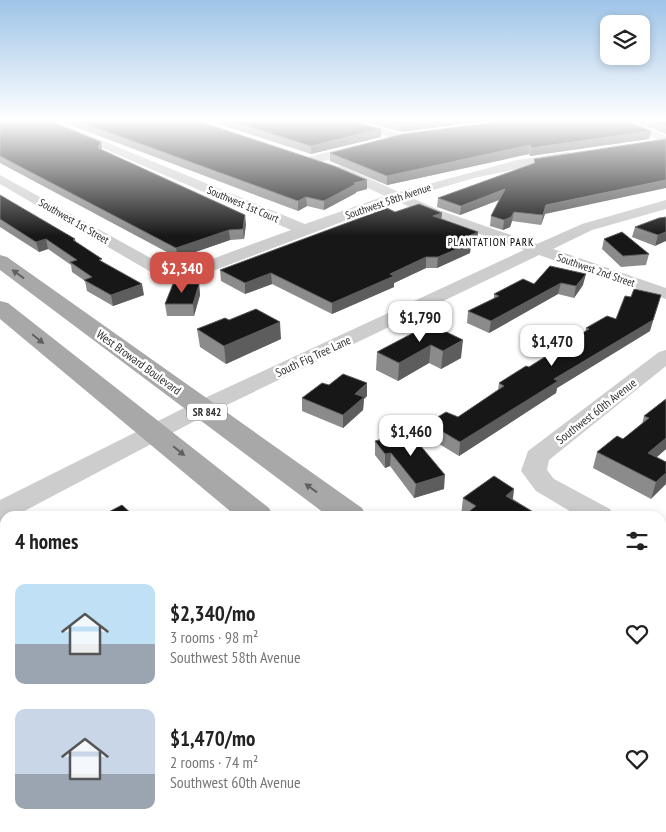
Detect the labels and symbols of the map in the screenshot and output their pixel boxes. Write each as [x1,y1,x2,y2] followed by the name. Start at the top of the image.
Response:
[343,180,433,222] street label: Southwest 58th Avenue
[205,183,281,225] street label: Southwest 1st Court
[36,195,112,247] street label: Southwest 1st Street
[448,235,534,249] district label: PLANTATION PARK
[555,250,637,290] street label: Southwest 2nd Street
[141,252,223,294] pin: $2,340
[11,269,25,279] one-way arrow
[379,300,461,343] pin: $1,790
[511,324,593,367] pin: $1,470
[94,326,184,398] street label: West Broward Boulevard
[273,332,353,380] street label: South Fig Tree Lane
[31,333,44,344] one-way arrow
[553,375,639,447] street label: Southwest 60th Avenue
[187,404,227,421] road number: SR 842
[370,414,452,457] pin: $1,460
[172,446,185,457] one-way arrow
[305,482,318,493] one-way arrow

